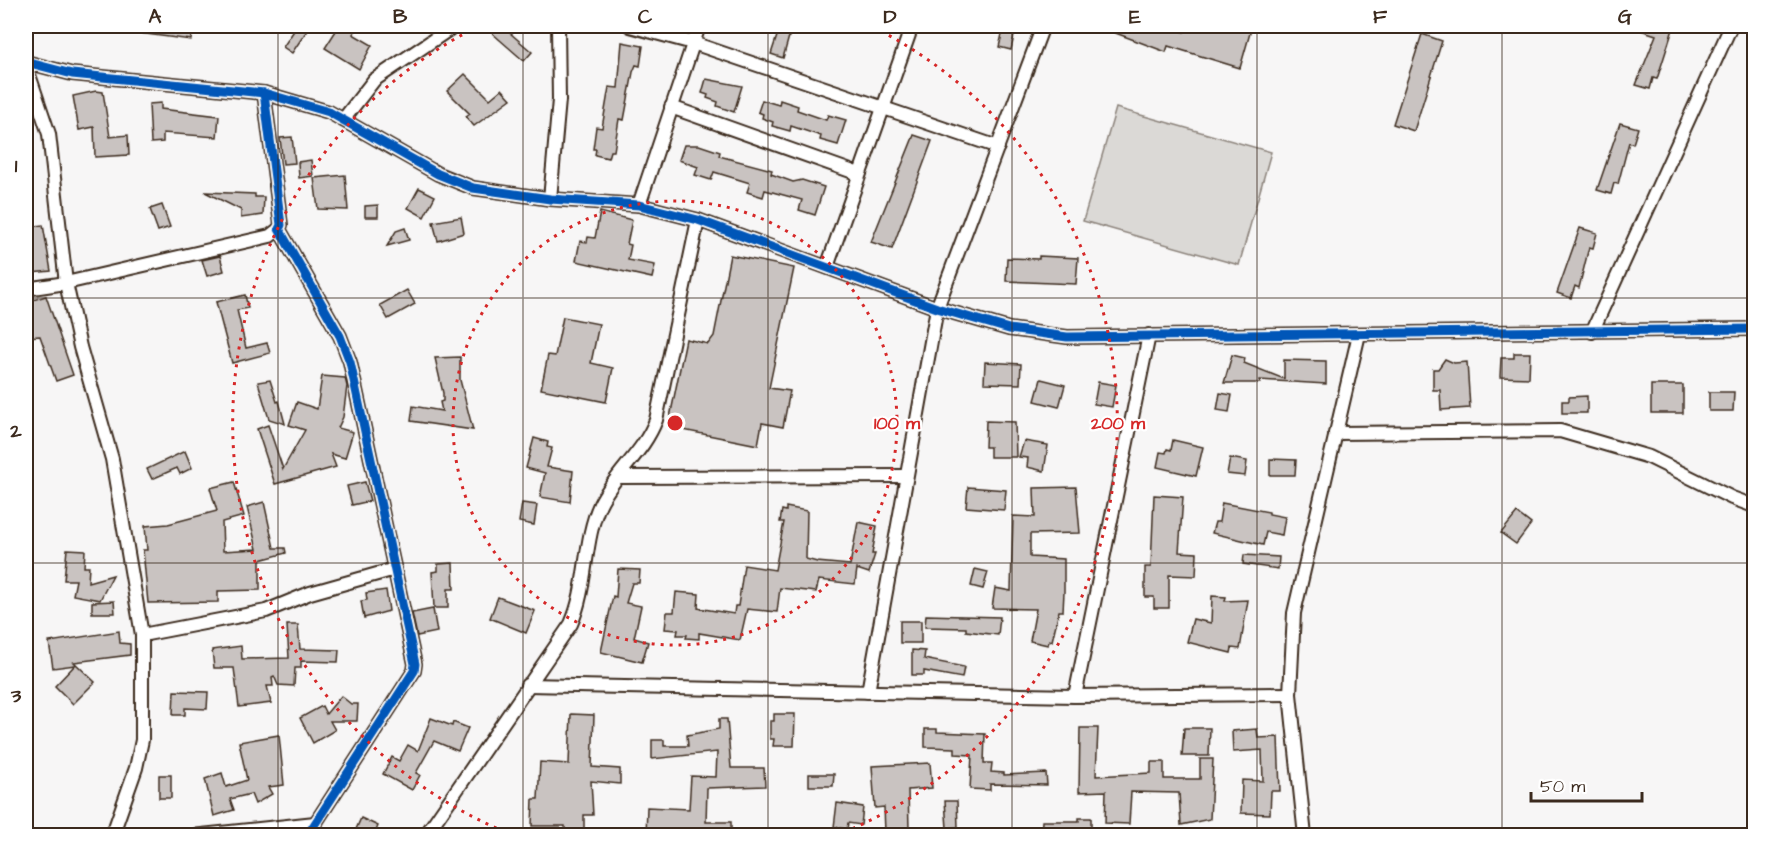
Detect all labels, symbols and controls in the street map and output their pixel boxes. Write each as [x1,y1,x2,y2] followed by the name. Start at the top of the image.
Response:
[149,3,162,31] text: A
[393,3,408,31] text: B
[638,3,653,31] text: C
[884,3,897,31] text: D
[1129,3,1141,31] text: E
[1373,3,1388,31] text: F
[1618,3,1632,31] text: G
[15,152,18,180] text: 1
[874,411,921,436] text: 100 m
[1090,411,1146,436] text: 200 m
[665,413,685,433] centre of rings
[9,417,22,445] text: 2
[10,682,22,710] text: 3
[1531,765,1642,803] scale bar
[1540,774,1585,799] text: 50 m

